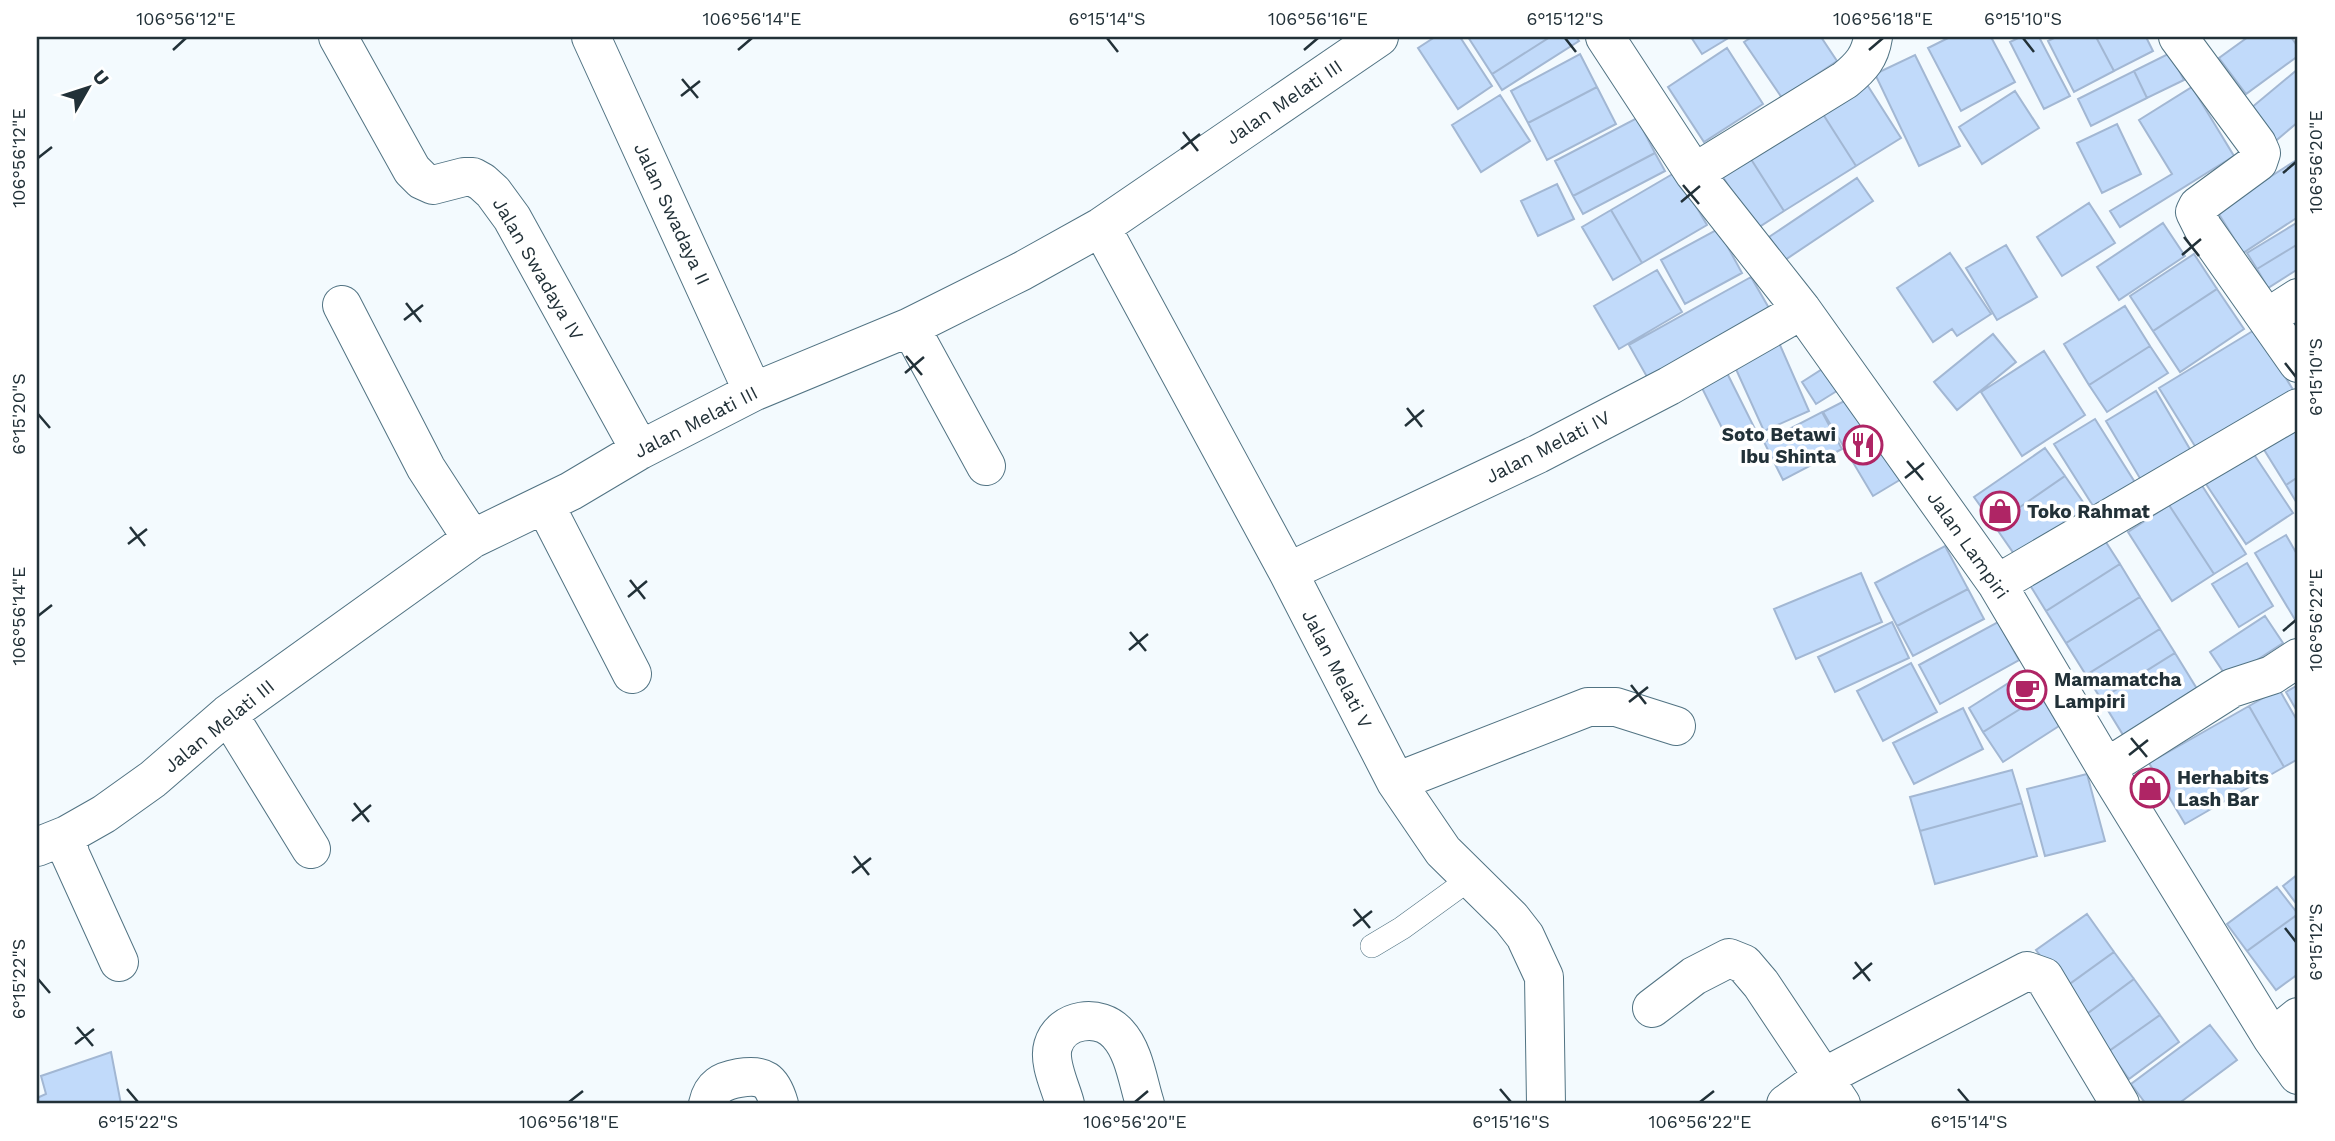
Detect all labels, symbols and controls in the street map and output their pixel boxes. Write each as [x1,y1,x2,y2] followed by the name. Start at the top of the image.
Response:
[136,8,236,29] text: 106°56'12"E
[703,8,801,29] text: 106°56'14"E
[1069,8,1145,29] text: 6°15'14"S
[1268,8,1368,29] text: 106°56'16"E
[1526,8,1604,29] text: 6°15'12"S
[1833,8,1933,29] text: 106°56'18"E
[1984,8,2062,29] text: 6°15'10"S
[52,52,122,122] north arrow
[1221,55,1347,149] street label: Jalan Melati III
[88,65,114,90] text: U
[8,108,29,208] text: 106°56'12"E
[2305,110,2326,214] text: 106°56'20"E
[629,139,715,289] street label: Jalan Swadaya II
[488,194,588,344] street label: Jalan Swadaya IV
[2305,338,2326,416] text: 6°15'10"S
[8,373,29,455] text: 6°15'20"S
[630,381,762,463] street label: Jalan Melati III
[1482,406,1614,488] street label: Jalan Melati IV
[1722,423,1836,468] place label: Soto Betawi Ibu Shinta
[1842,424,1884,466] restaurant icon: Soto Betawi Ibu Shinta
[1922,487,2014,603] street label: Jalan Lampiri
[1979,490,2021,532] shop icon: Toko Rahmat
[2027,500,2151,523] place label: Toko Rahmat
[8,567,29,665] text: 106°56'14"E
[2305,569,2326,671] text: 106°56'22"E
[1297,606,1377,732] street label: Jalan Melati V
[2054,668,2181,713] place label: Mamamatcha Lampiri
[2006,669,2048,711] cafe icon: Mamamatcha Lampiri
[159,674,279,778] street label: Jalan Melati III
[2177,766,2269,811] place label: Herhabits Lash Bar
[2129,767,2171,809] shop icon: Herhabits Lash Bar
[2305,903,2326,981] text: 6°15'12"S
[8,939,29,1019] text: 6°15'22"S
[98,1111,178,1132] text: 6°15'22"S
[519,1111,619,1132] text: 106°56'18"E
[1083,1111,1187,1132] text: 106°56'20"E
[1472,1111,1550,1132] text: 6°15'16"S
[1649,1111,1751,1132] text: 106°56'22"E
[1931,1111,2007,1132] text: 6°15'14"S

